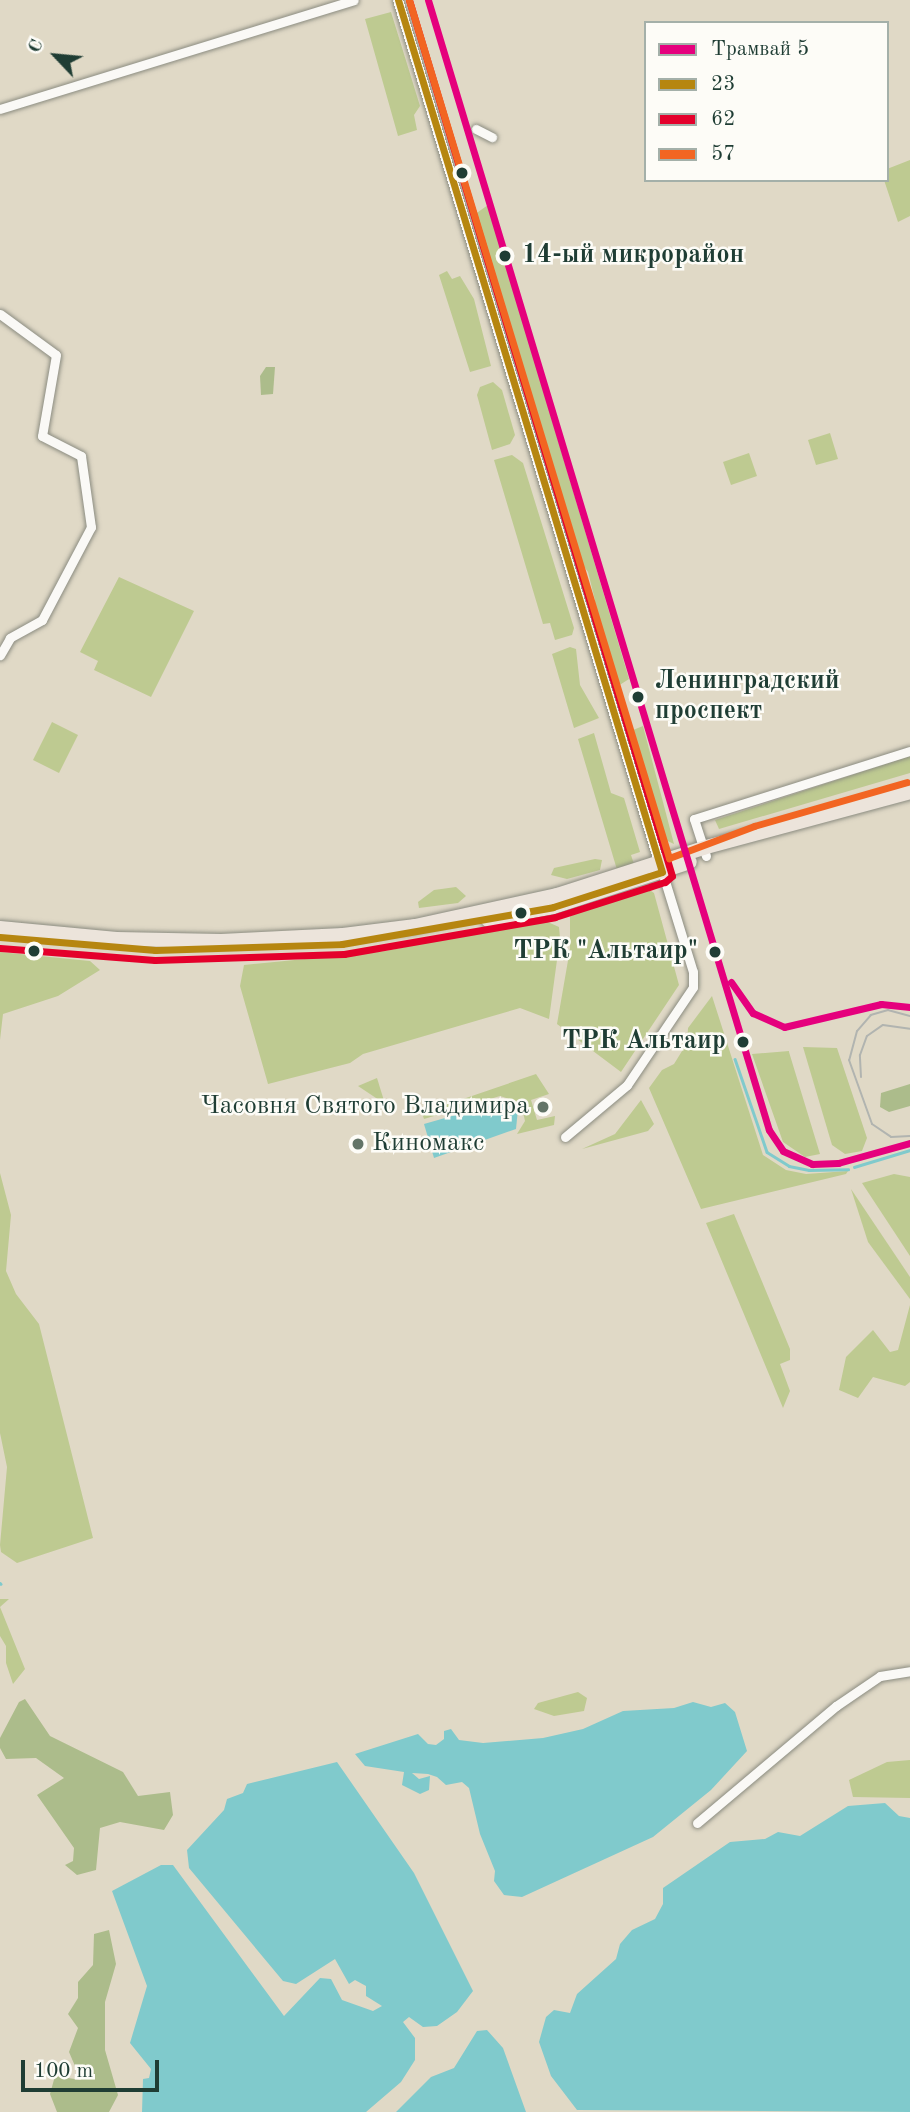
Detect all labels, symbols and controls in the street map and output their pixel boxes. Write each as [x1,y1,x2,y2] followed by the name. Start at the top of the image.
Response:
[21,21,91,91] north arrow
[644,21,889,182] legend
[25,37,48,56] text: С
[711,39,809,60] text: Трамвай 5
[711,74,735,95] text: 23
[711,109,735,130] text: 62
[711,144,735,165] text: 57
[455,166,469,180] unlabelled marker
[522,240,744,272] place label: 14-ый микрорайон
[494,245,516,267] marker: 14-ый микрорайон
[655,666,840,728] place label: Ленинградский проспект
[627,686,649,708] marker: Ленинградский проспект
[514,906,528,920] unlabelled marker
[514,936,698,968] place label: ТРК "Альтаир"
[704,941,726,963] marker: ТРК "Альтаир"
[27,944,41,958] unlabelled marker
[562,1026,726,1058] place label: ТРК Альтаир
[732,1031,754,1053] marker: ТРК Альтаир
[201,1091,529,1123] place label: Часовня Святого Владимира
[535,1099,551,1115] marker: Часовня Святого Владимира
[372,1128,484,1160] place label: Киномакс
[350,1136,366,1152] marker: Киномакс
[24,2046,163,2090] scale bar
[34,2061,93,2082] text: 100 m

